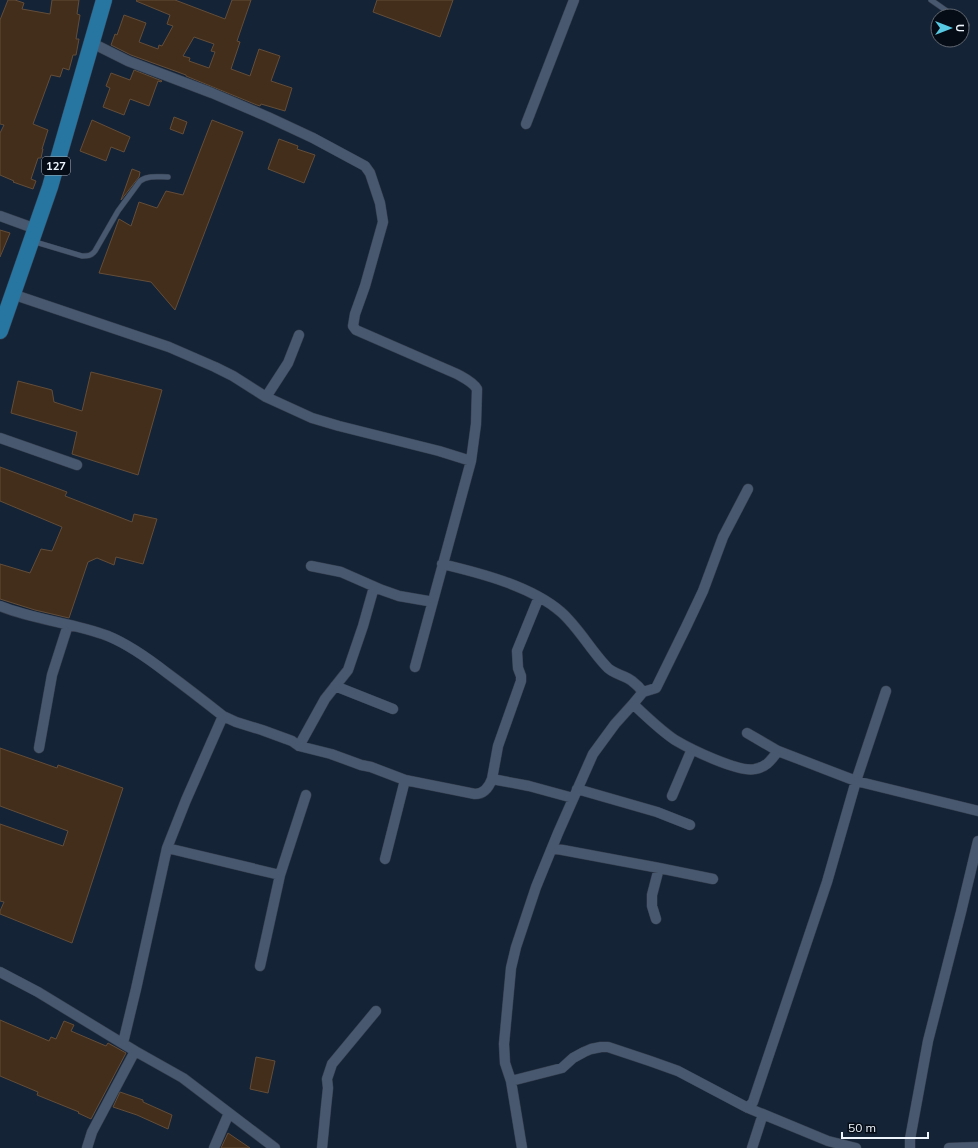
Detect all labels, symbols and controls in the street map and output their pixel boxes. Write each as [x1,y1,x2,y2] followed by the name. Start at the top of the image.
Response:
[930,8,970,48] north arrow
[953,24,967,32] text: U
[42,157,70,175] road number: 127
[842,1114,928,1140] scale bar
[848,1120,876,1135] text: 50 m

